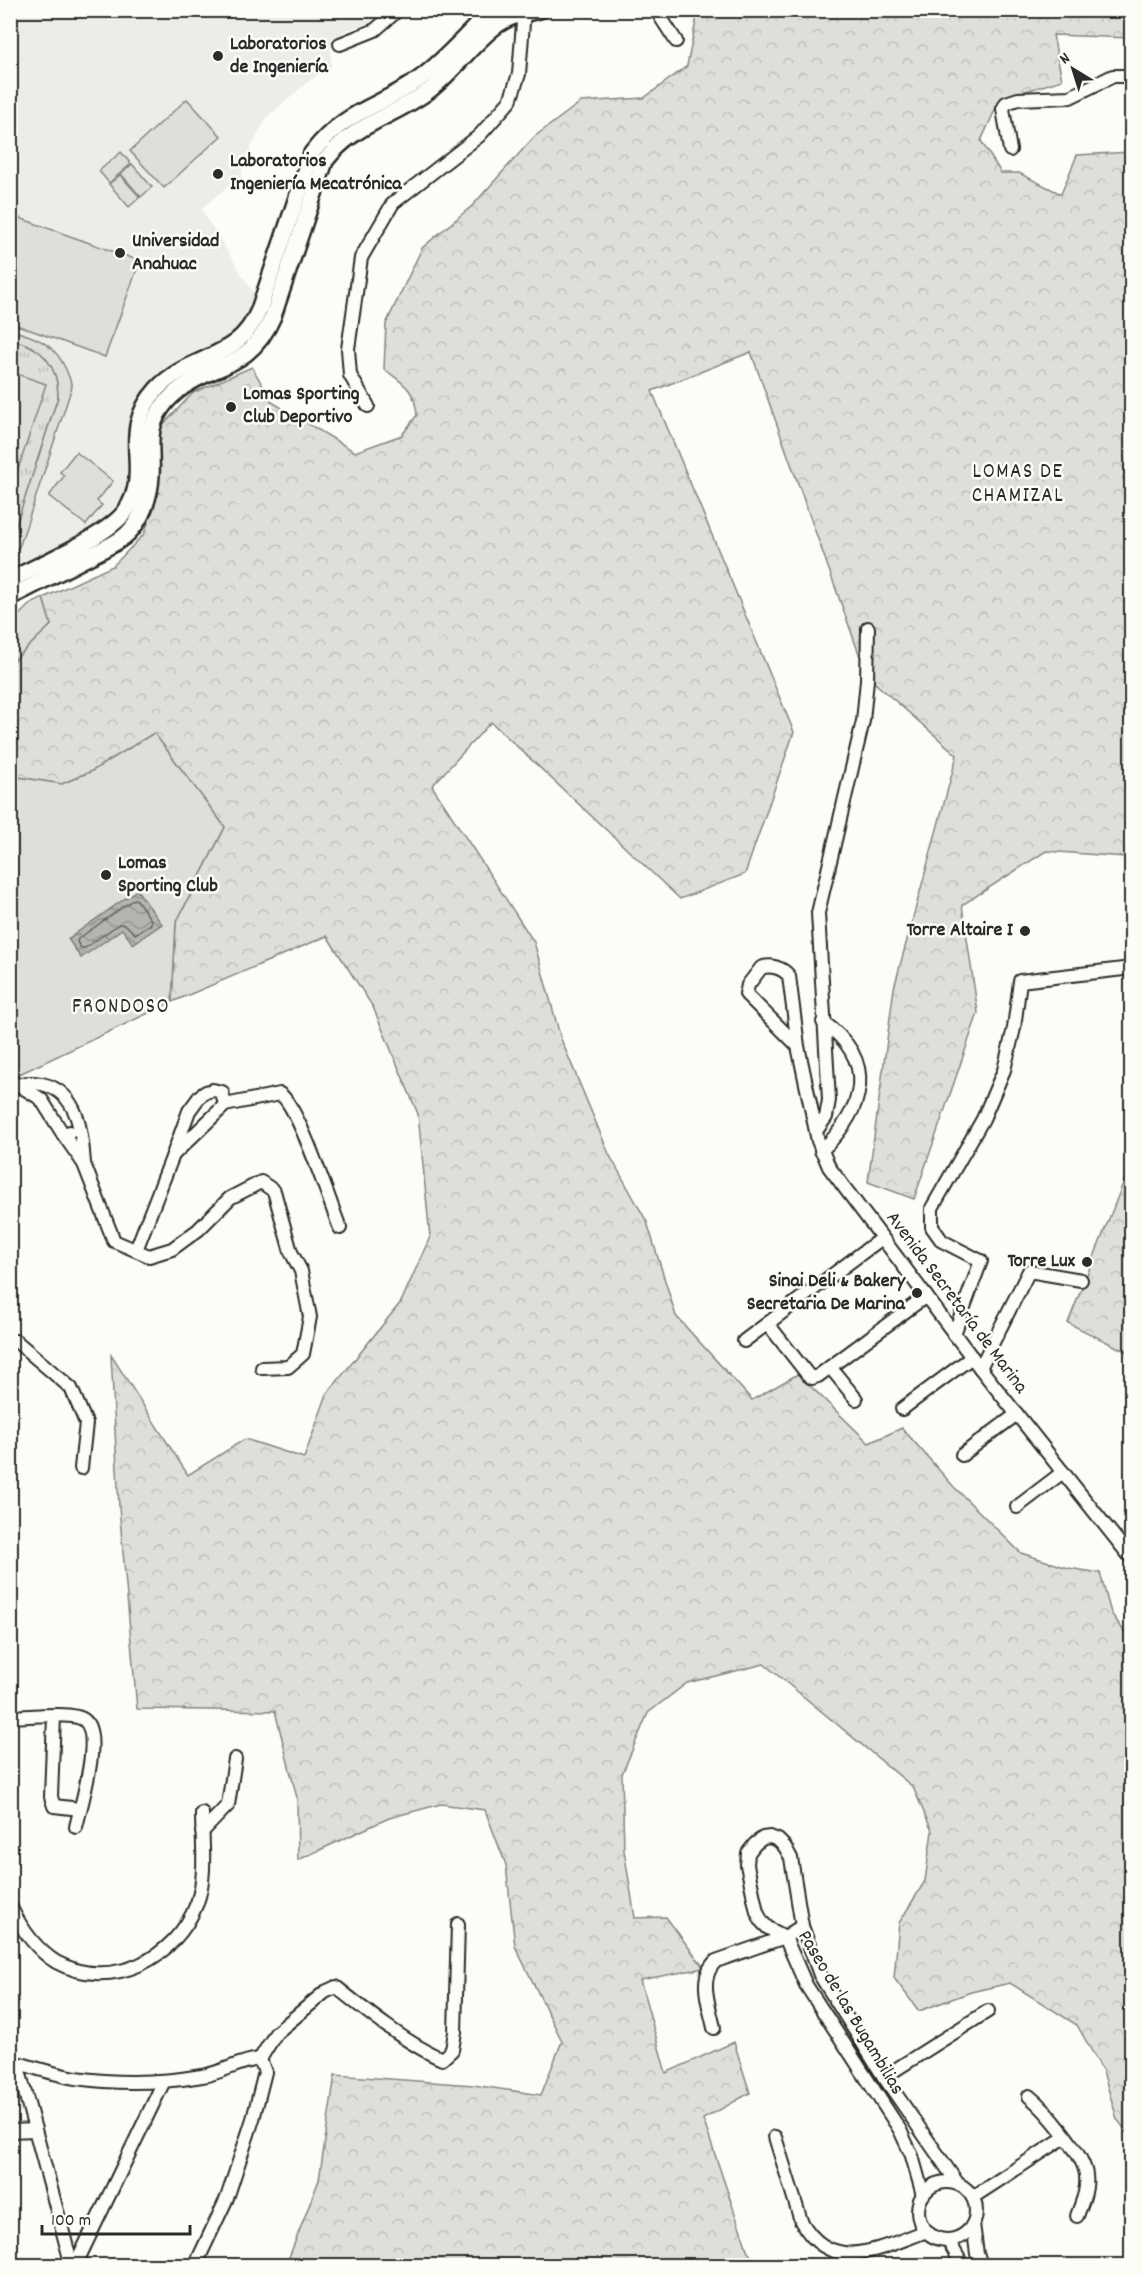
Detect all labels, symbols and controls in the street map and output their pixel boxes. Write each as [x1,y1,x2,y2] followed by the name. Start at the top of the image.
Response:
[230,31,329,82] place label: Laboratorios de Ingeniería
[1043,39,1103,99] north arrow
[1055,48,1076,71] text: N
[211,49,225,63] marker: Laboratorios de Ingeniería
[230,148,402,199] place label: Laboratorios Ingeniería Mecatrónica
[211,167,225,181] marker: Laboratorios Ingeniería Mecatrónica
[132,228,219,279] place label: Universidad Anahuac
[113,246,127,260] marker: Universidad Anahuac
[243,381,360,432] place label: Lomas Sporting Club Deportivo
[224,400,238,414] marker: Lomas Sporting Club Deportivo
[972,458,1064,512] district label: LOMAS DE CHAMIZAL
[118,850,218,901] place label: Lomas Sporting Club
[99,868,113,882] marker: Lomas Sporting Club
[907,917,1014,945] place label: Torre Altaire I
[1018,924,1032,938] marker: Torre Altaire I
[72,993,170,1023] district label: FRONDOSO
[878,1206,1034,1400] street label: Avenida Secretaría de Marina
[1007,1248,1076,1276] place label: Torre Lux
[1080,1255,1094,1269] marker: Torre Lux
[747,1268,906,1319] place label: Sinai Deli & Bakery Secretaria De Marina
[910,1286,924,1300] marker: Sinai Deli & Bakery Secretaria De Marina
[790,1925,910,2101] street label: Paseo de las Bugambilias
[42,2198,190,2236] scale bar
[51,2209,91,2234] text: 100 m

